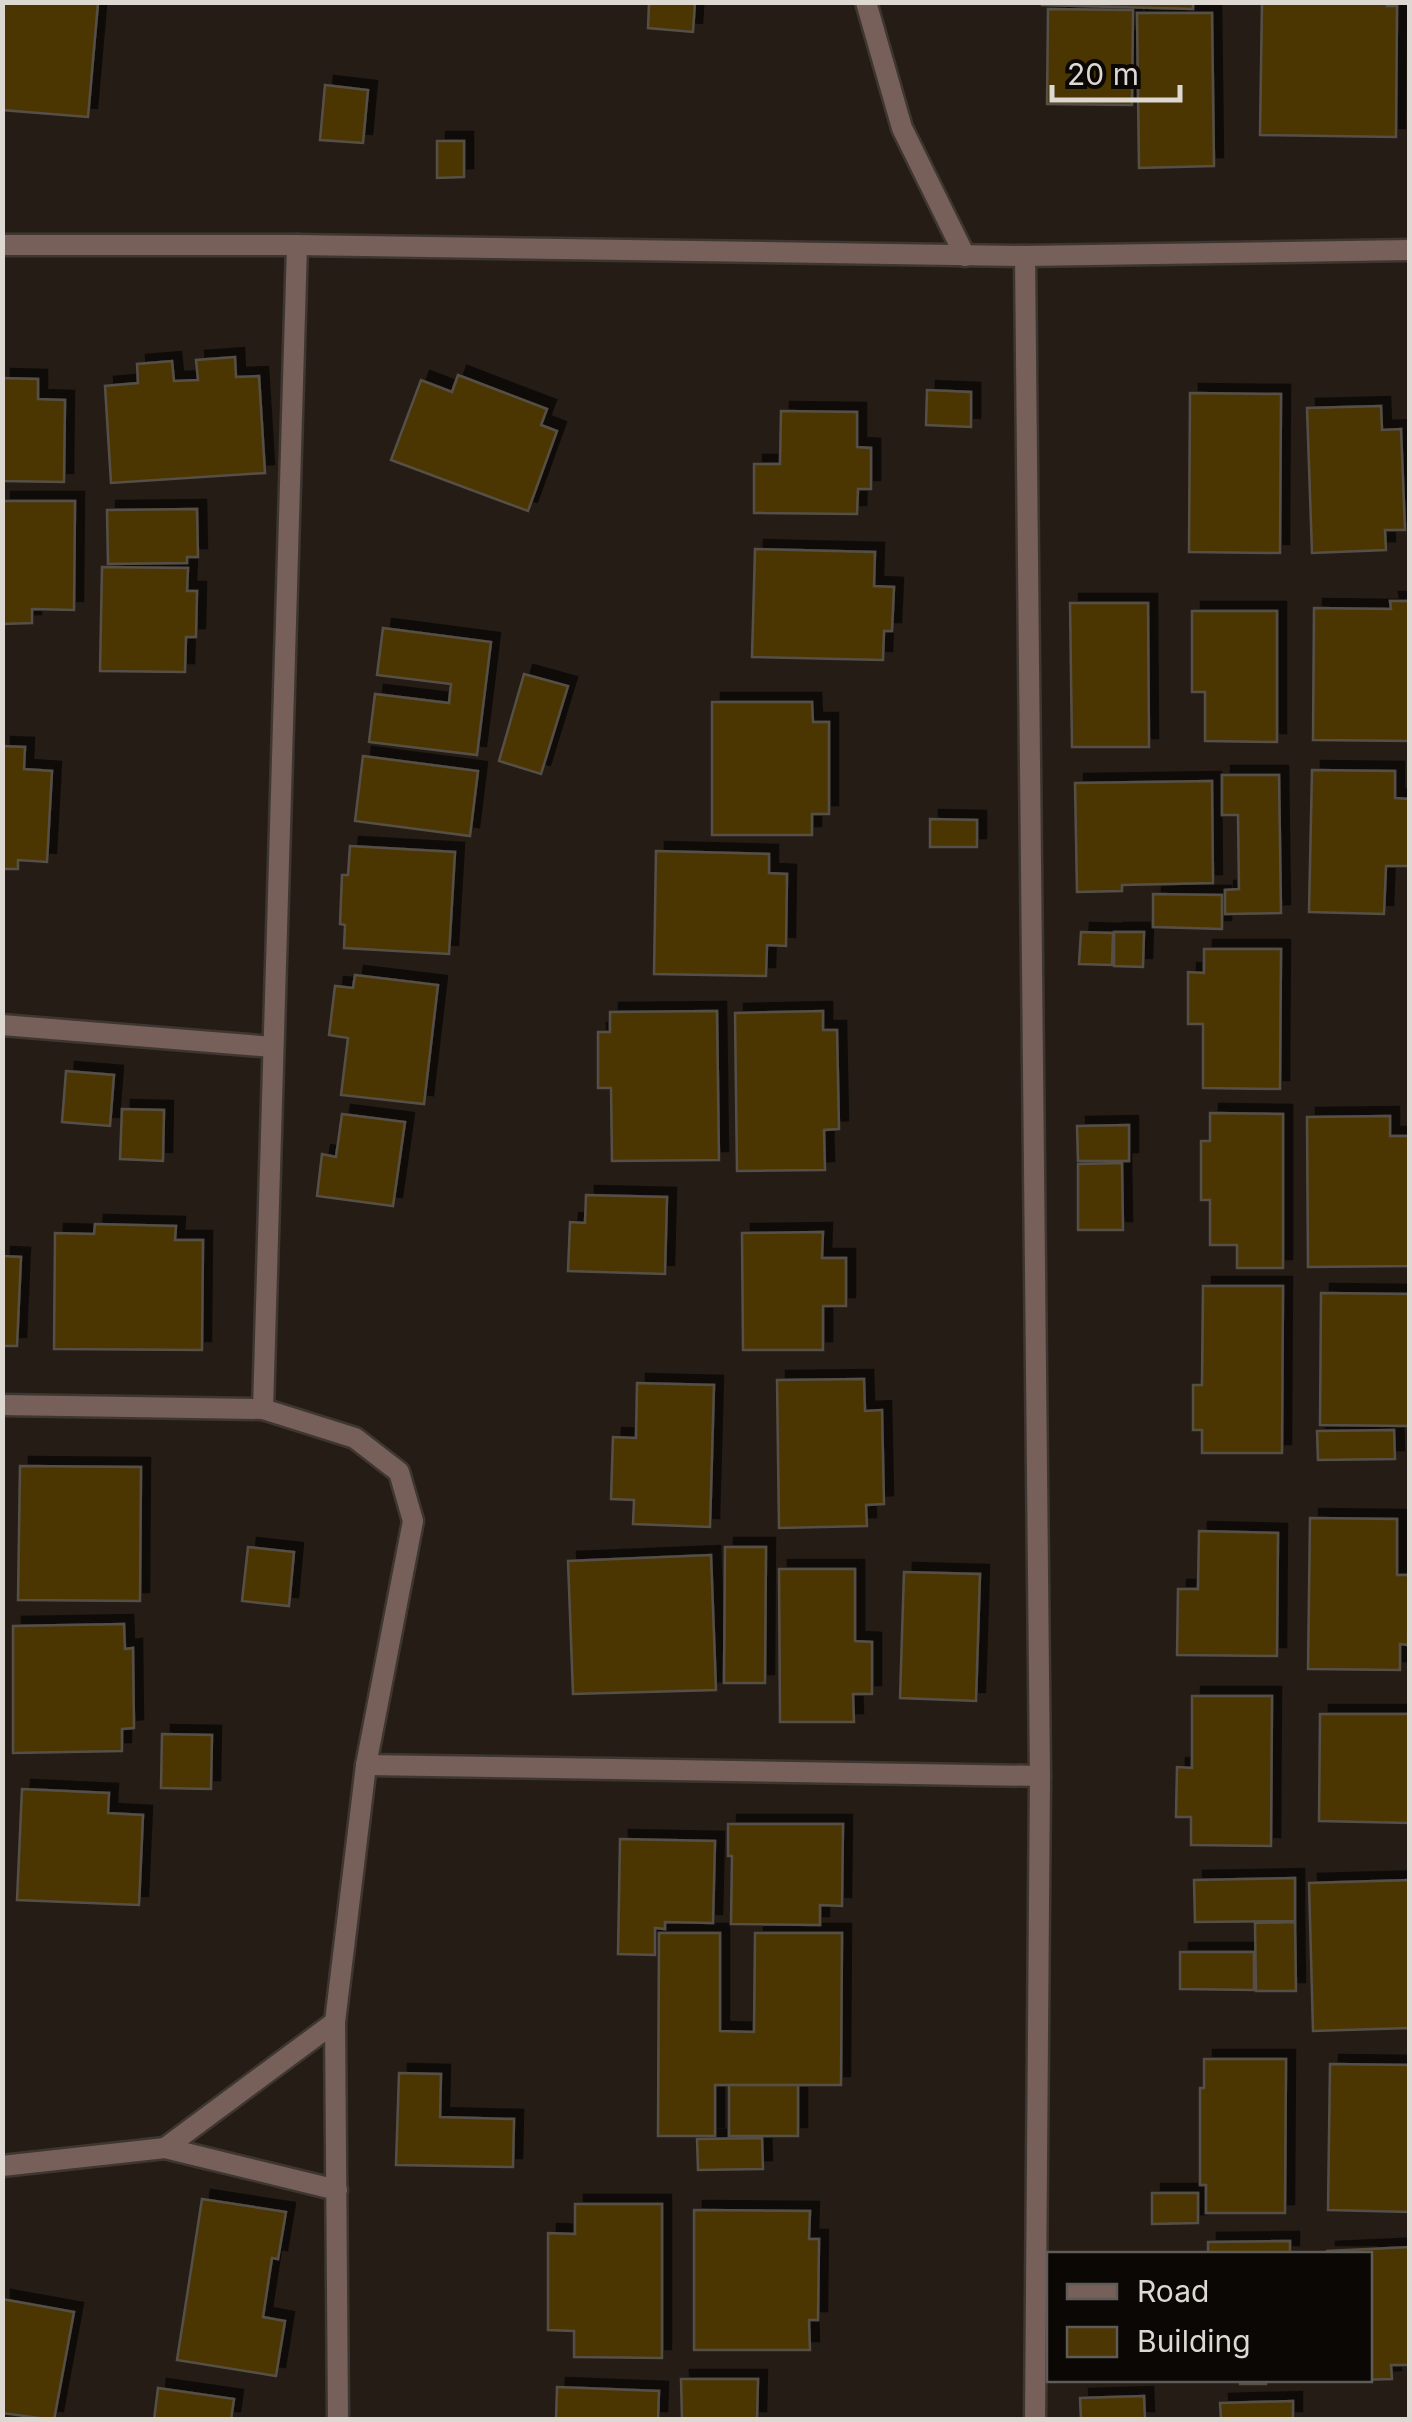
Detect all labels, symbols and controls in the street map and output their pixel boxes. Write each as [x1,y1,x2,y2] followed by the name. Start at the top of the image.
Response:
[1052,40,1180,102] scale bar
[1067,56,1139,92] text: 20 m
[1047,2252,1372,2382] legend
[1137,2273,1209,2309] text: Road
[1137,2323,1251,2359] text: Building

